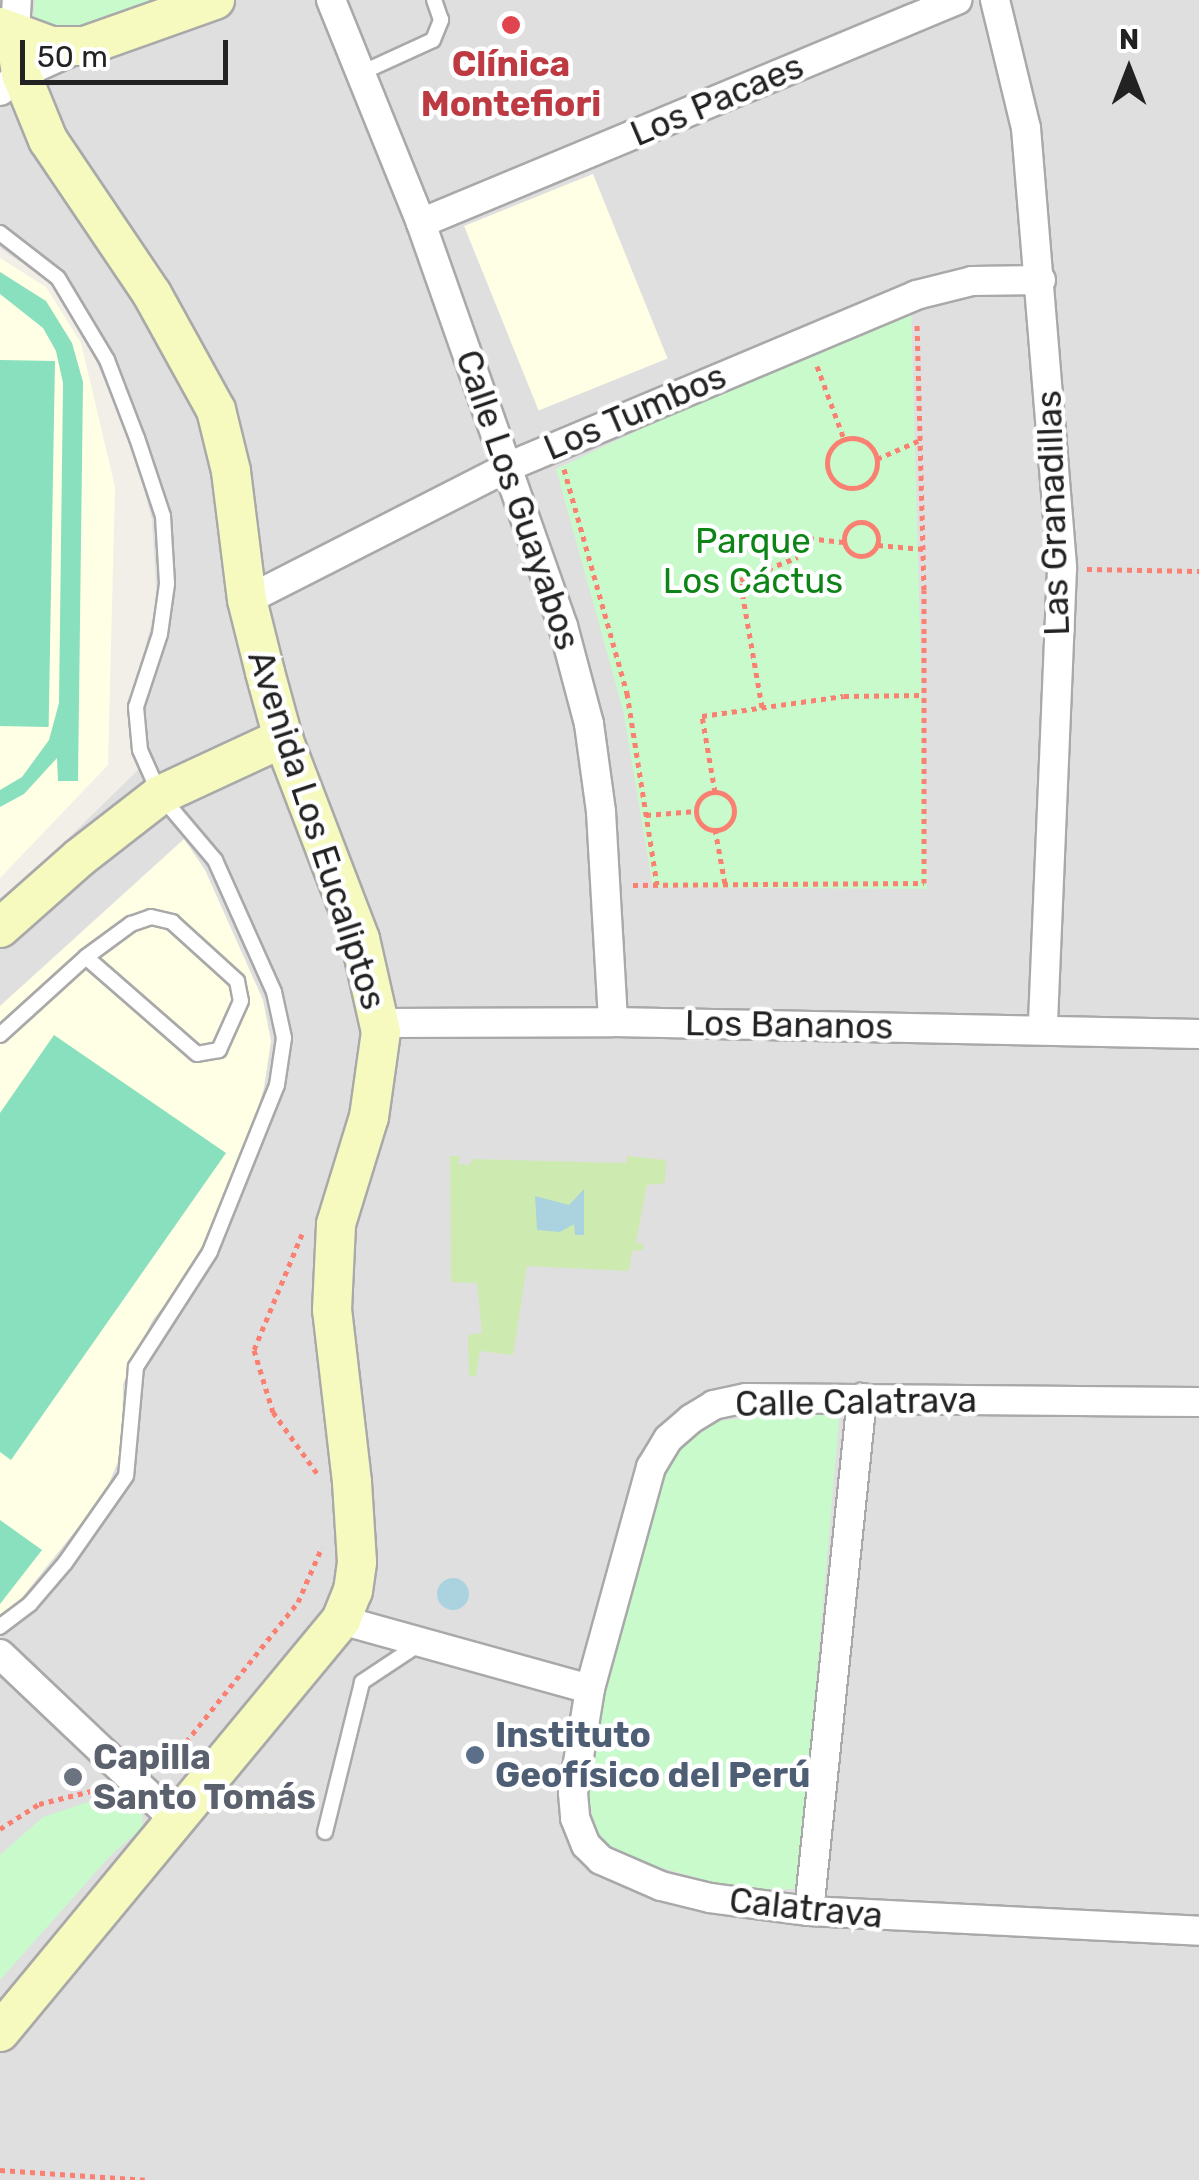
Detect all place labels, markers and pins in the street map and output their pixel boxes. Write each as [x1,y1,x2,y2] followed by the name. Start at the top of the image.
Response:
[498,12,524,38] marker: Clínica Montefiori
[421,43,601,125] place label: Clínica Montefiori
[495,1714,810,1796] place label: Instituto Geofísico del Perú
[93,1736,317,1818] place label: Capilla Santo Tomás
[464,1744,486,1766] marker: Instituto Geofísico del Perú
[62,1766,84,1788] marker: Capilla Santo Tomás

